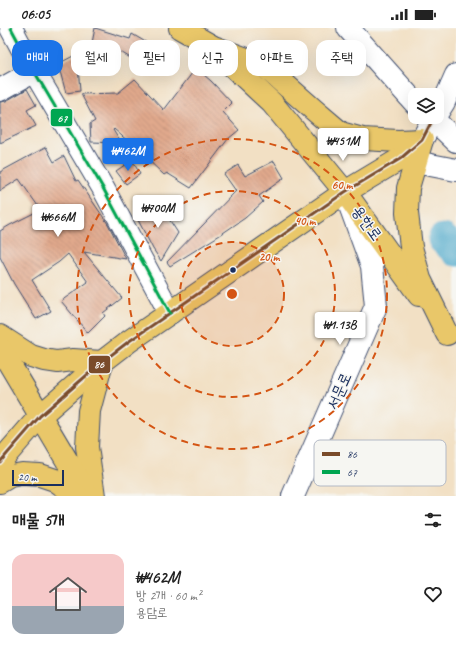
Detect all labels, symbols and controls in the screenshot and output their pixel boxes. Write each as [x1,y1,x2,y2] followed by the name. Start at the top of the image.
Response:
[20,5,50,24] text: 06:05
[12,40,63,76] chip: 매매
[71,40,121,76] chip: 월세
[129,40,180,76] chip: 필터
[188,40,238,76] chip: 신규
[246,40,308,76] chip: 아파트
[316,40,366,76] chip: 주택
[408,88,444,124] map controls
[408,88,444,124] button: layers
[50,108,73,127] line badge: 67
[57,111,68,125] text: 67
[315,128,371,162] pin: ₩451M
[327,133,359,149] text: ₩451M
[100,138,156,172] pin: ₩462M
[111,143,145,159] text: ₩462M
[332,177,354,193] text: 60 m
[130,195,186,229] pin: ₩700M
[142,200,174,216] text: ₩700M
[348,201,386,245] street label: 용한로
[30,204,86,238] pin: ₩666M
[41,209,75,225] text: ₩666M
[295,213,316,229] text: 40 m
[259,249,280,265] text: 20 m
[228,265,238,275] unlabelled marker
[225,287,239,301] centre of rings
[307,312,373,346] pin: ₩1.13B
[324,317,356,333] text: ₩1.13B
[88,355,111,374] line badge: 86
[94,357,105,371] text: 86
[322,369,356,413] street label: 서문로
[314,440,446,486] legend
[347,447,358,461] text: 86
[347,465,358,479] text: 67
[12,468,64,487] scale bar
[18,470,37,484] text: 20 m
[422,509,444,531] icon: filters
[12,510,65,531] text: 매물 5개
[136,567,179,588] text: ₩462M
[44,570,92,618] icon: home
[422,583,444,605] icon: heart
[136,588,201,604] text: 방 2개 · 60 m²
[136,605,167,621] text: 용담로

